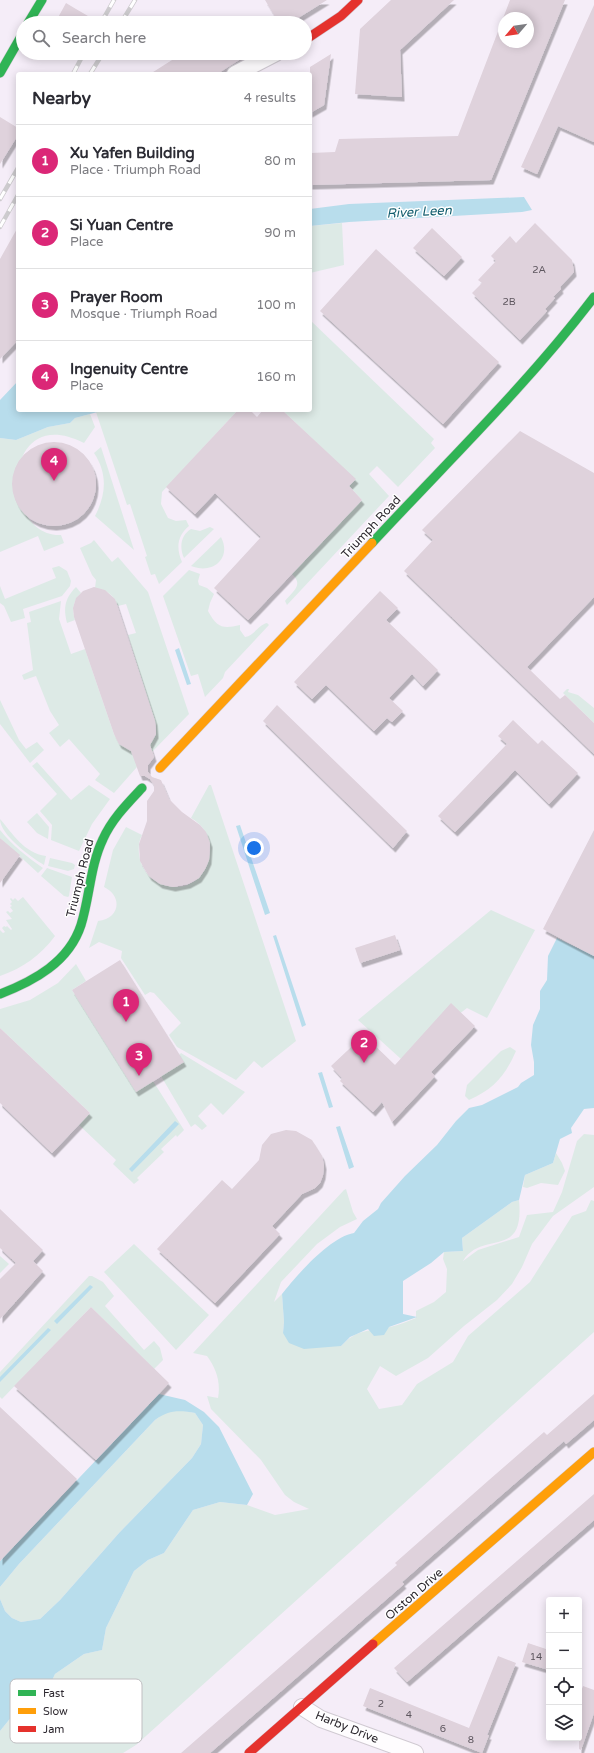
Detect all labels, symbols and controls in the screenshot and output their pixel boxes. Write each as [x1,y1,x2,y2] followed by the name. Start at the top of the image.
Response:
[498,12,534,48] north arrow
[16,16,312,60] search box
[30,27,52,49] icon: search
[62,29,146,47] text: Search here
[32,88,91,109] text: Nearby
[244,90,296,106] text: 4 results
[70,144,195,162] text: Xu Yafen Building
[41,153,49,169] text: 1
[264,153,296,169] text: 80 m
[70,162,201,178] text: Place · Triumph Road
[386,202,453,222] water label: River Leen
[70,216,173,234] text: Si Yuan Centre
[41,225,49,241] text: 2
[264,225,296,241] text: 90 m
[70,234,103,250] text: Place
[532,264,546,276] house number: 2A
[70,288,163,306] text: Prayer Room
[502,296,516,308] house number: 2B
[41,297,49,313] text: 3
[256,297,296,313] text: 100 m
[70,306,218,322] text: Mosque · Triumph Road
[70,360,188,378] text: Ingenuity Centre
[41,369,49,385] text: 4
[256,369,296,385] text: 160 m
[70,378,103,394] text: Place
[41,448,67,481] pin: 4
[338,493,404,561] street label: Triumph Road
[63,837,97,919] street label: Triumph Road
[244,838,264,858] your location
[113,989,139,1022] pin: 1
[351,1030,377,1063] pin: 2
[126,1043,152,1076] pin: 3
[382,1565,446,1623] street label: Orston Drive
[546,1597,582,1741] map controls
[546,1597,582,1633] button: +
[546,1633,582,1669] button: −
[530,1651,542,1663] house number: 14
[546,1669,582,1705] button: locate
[10,1679,142,1743] legend
[43,1687,64,1700] text: Fast
[378,1698,384,1710] house number: 2
[43,1705,68,1718] text: Slow
[546,1705,582,1741] button: layers
[313,1708,381,1746] street label: Harby Drive
[406,1709,412,1721] house number: 4
[43,1723,64,1736] text: Jam
[440,1723,446,1735] house number: 6
[468,1734,474,1746] house number: 8

